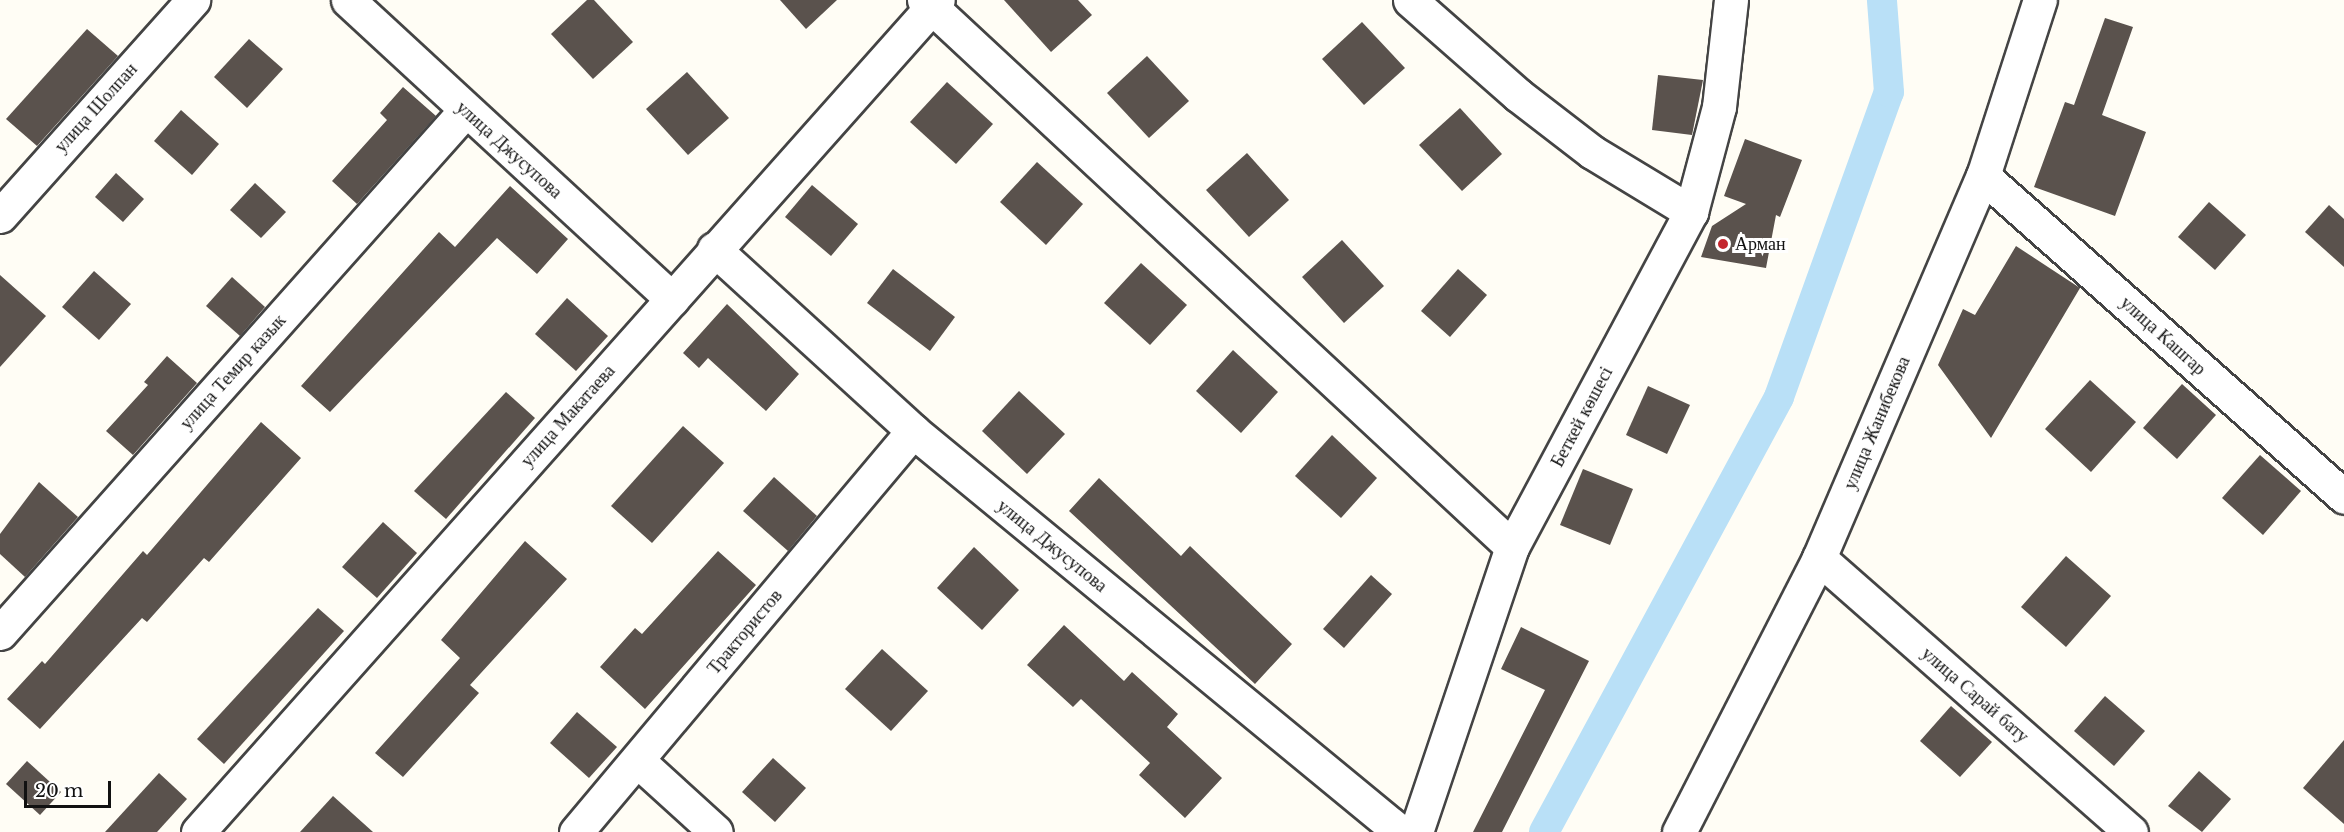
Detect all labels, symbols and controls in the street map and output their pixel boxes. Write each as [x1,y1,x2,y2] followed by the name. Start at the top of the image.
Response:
[50,59,142,157] street label: улица Шолпан
[452,97,566,203] street label: улица Джусупова
[1735,233,1786,255] place label: Арман
[1716,237,1730,251] marker: Арман
[2116,292,2210,380] street label: улица Кашгар
[176,310,290,434] street label: улица Темир казык
[1839,353,1915,493] street label: улица Жанибекова
[517,360,619,472] street label: улица Макатаева
[1547,363,1617,471] street label: Беткей көшесі
[993,495,1111,597] street label: улица Джусупова
[703,585,787,679] street label: Трактористов
[1917,643,2033,747] street label: улица Сарай бату
[27,769,114,807] scale bar
[35,780,83,802] text: 20 m

